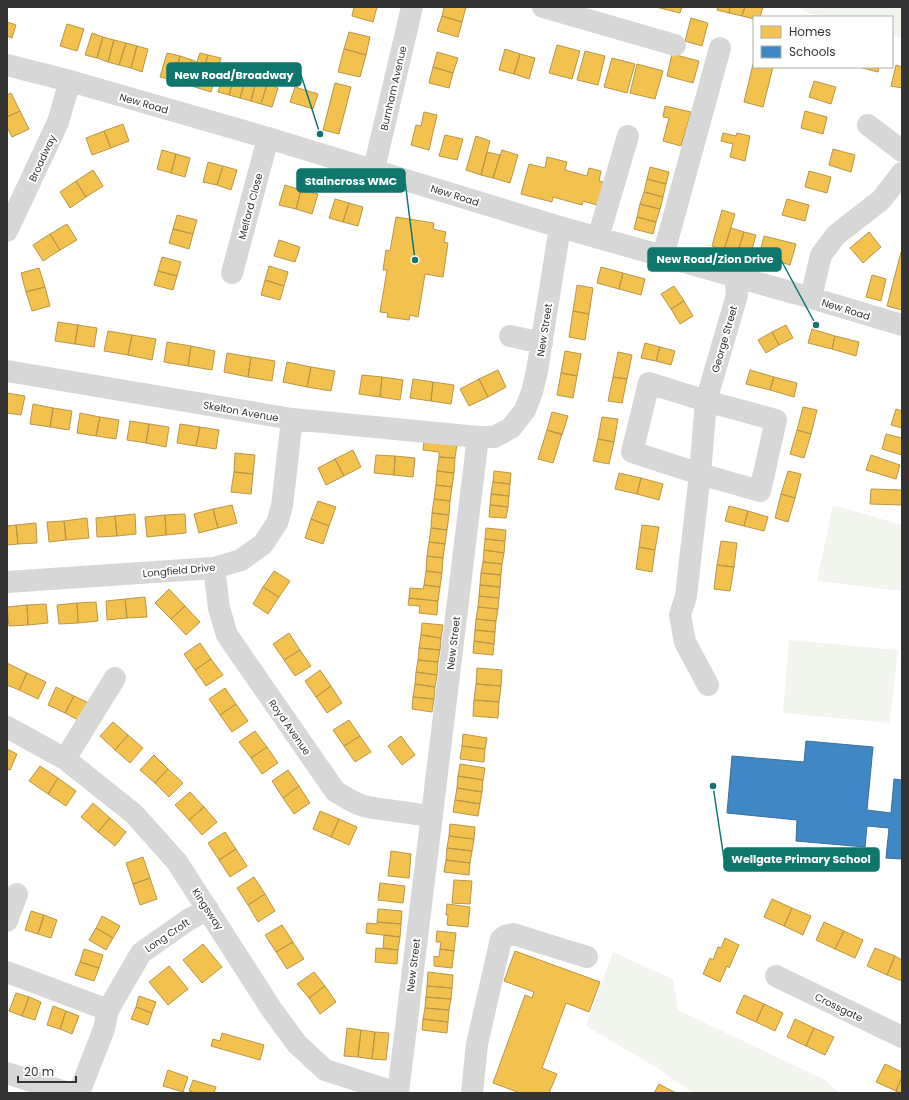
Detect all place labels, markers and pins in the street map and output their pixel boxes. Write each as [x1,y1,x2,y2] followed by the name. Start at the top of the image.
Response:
[167,63,301,86] callout: New Road/Broadway
[297,169,405,192] callout: Staincross WMC
[648,248,781,271] callout: New Road/Zion Drive
[724,848,879,871] callout: Wellgate Primary School

